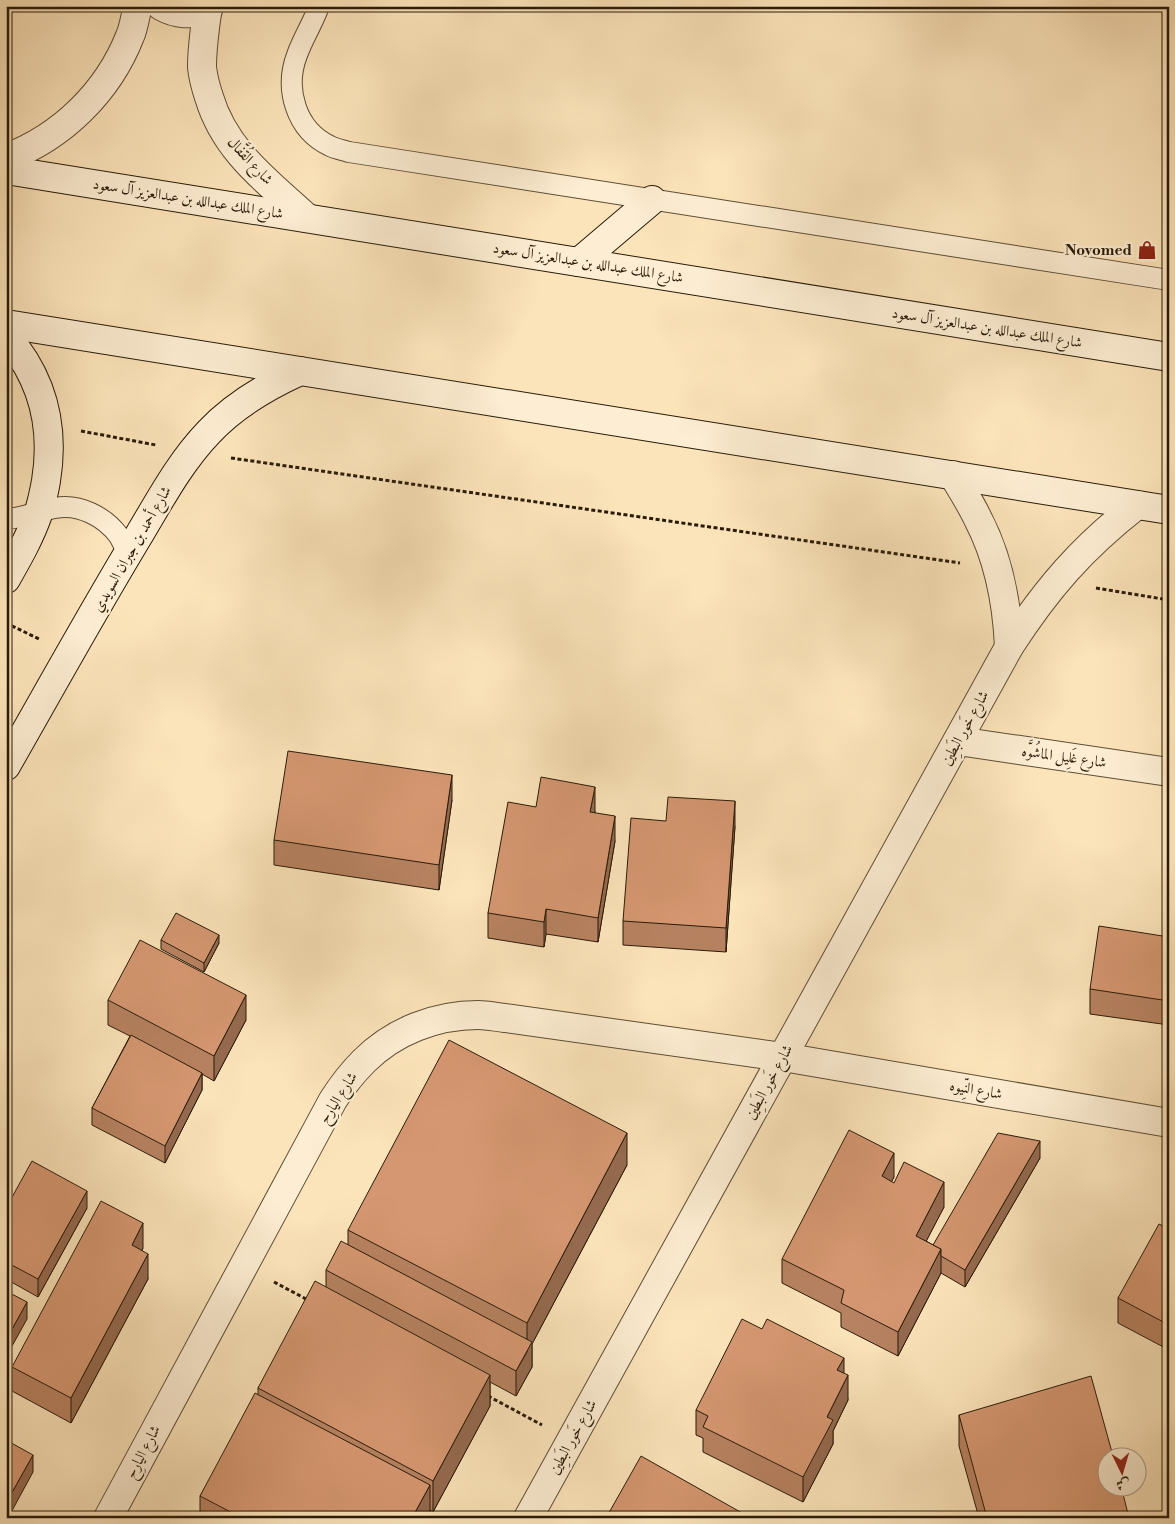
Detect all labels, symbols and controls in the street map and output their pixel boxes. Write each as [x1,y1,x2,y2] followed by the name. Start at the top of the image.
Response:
[221,130,280,191] street label: شارع القُفَّال
[91,175,285,226] street label: شارع الملك عبدالله بن عبدالعزيز آل سعود
[491,239,685,290] street label: شارع الملك عبدالله بن عبدالعزيز آل سعود
[1136,239,1158,261] shop icon: Novomed
[1065,241,1133,260] place label: Novomed
[890,304,1084,355] street label: شارع الملك عبدالله بن عبدالعزيز آل سعود
[86,482,178,617] street label: شارع أحمد بن جبران السويدي
[935,686,996,770] street label: شارع خَور البَطِين
[1020,738,1108,775] street label: شارع غَلِيل الماشُوَّه
[739,1040,800,1124] street label: شارع خَور البَطِين
[314,1068,364,1129] street label: شارع اليارِح
[948,1074,1004,1107] street label: شارع النِّيوه
[543,1395,604,1479] street label: شارع خَور البَطِين
[121,1422,168,1483] street label: شارع اليارِح
[1098,1446,1148,1496] north arrow
[1115,1474,1131,1494] text: ش

